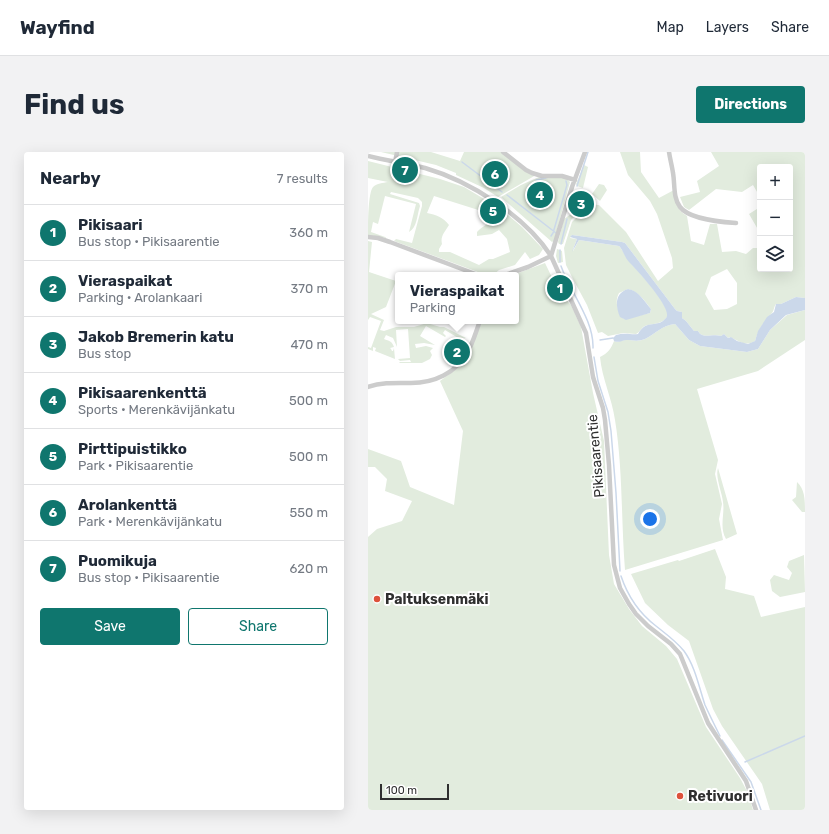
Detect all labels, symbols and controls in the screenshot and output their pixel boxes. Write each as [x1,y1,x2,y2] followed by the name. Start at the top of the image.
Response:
[20,16,95,39] text: Wayfind
[657,19,684,36] text: Map
[706,19,749,36] text: Layers
[771,19,809,36] text: Share
[696,86,805,123] button: Directions
[24,88,124,121] text: Find us
[392,155,418,185] pin: 7
[482,159,508,189] pin: 6
[757,164,793,272] map controls
[757,164,793,200] button: +
[40,168,101,188] text: Nearby
[277,171,328,186] text: 7 results
[527,180,553,210] pin: 4
[568,189,594,219] pin: 3
[480,196,506,226] pin: 5
[757,200,793,236] button: −
[78,216,143,234] text: Pikisaari
[50,225,56,240] text: 1
[289,225,328,240] text: 360 m
[78,234,220,249] text: Bus stop · Pikisaarentie
[757,236,793,272] button: layers
[78,272,172,290] text: Vieraspaikat
[395,272,519,324] popup
[547,273,573,303] pin: 1
[49,281,57,296] text: 2
[291,281,328,296] text: 370 m
[410,282,504,300] text: Vieraspaikat
[78,290,202,305] text: Parking · Arolankaari
[410,300,456,315] text: Parking
[78,328,234,346] text: Jakob Bremerin katu
[49,337,57,352] text: 3
[290,337,328,352] text: 470 m
[444,337,470,367] pin: 2
[78,346,131,361] text: Bus stop
[78,384,207,402] text: Pikisaarenkenttä
[49,393,57,408] text: 4
[289,393,328,408] text: 500 m
[78,402,235,417] text: Sports · Merenkävijänkatu
[584,413,608,498] street label: Pikisaarentie
[78,440,187,458] text: Pirttipuistikko
[49,449,57,464] text: 5
[289,449,328,464] text: 500 m
[78,458,193,473] text: Park · Pikisaarentie
[78,496,177,514] text: Arolankenttä
[49,505,57,520] text: 6
[290,505,328,520] text: 550 m
[640,509,660,529] your location
[78,514,222,529] text: Park · Merenkävijänkatu
[78,552,157,570] text: Puomikuja
[49,561,57,576] text: 7
[290,561,328,576] text: 620 m
[78,570,220,585] text: Bus stop · Pikisaarentie
[385,591,488,608] place label: Paltuksenmäki
[372,594,382,604] marker: Paltuksenmäki
[40,608,180,645] button: Save
[188,608,328,645] button: Share
[380,782,449,801] scale bar
[386,784,417,797] text: 100 m
[688,788,753,805] place label: Retivuori
[675,791,685,801] marker: Retivuori

